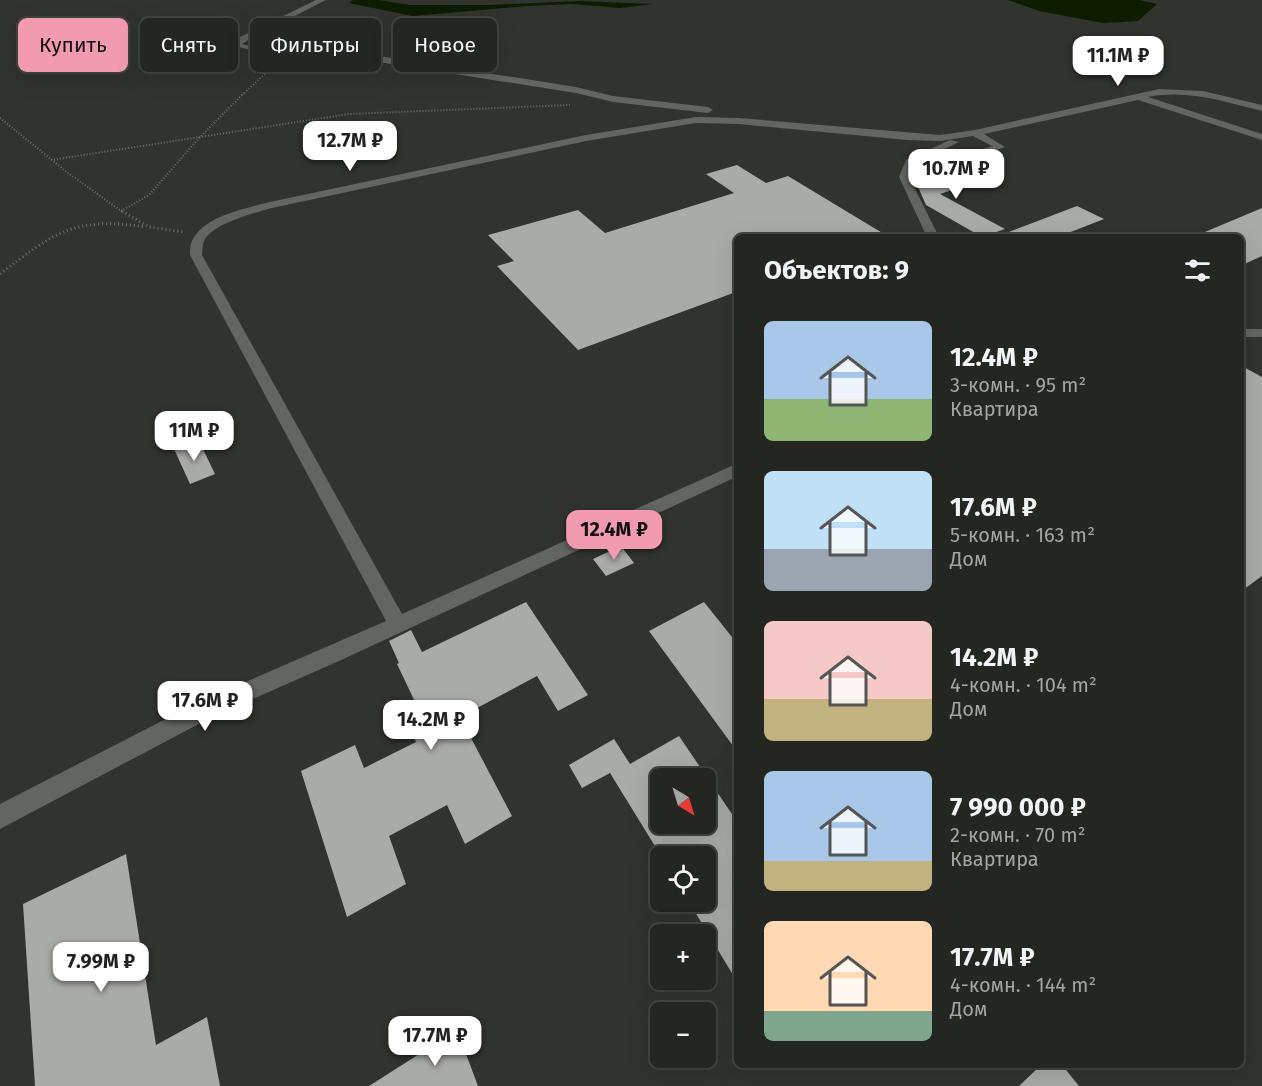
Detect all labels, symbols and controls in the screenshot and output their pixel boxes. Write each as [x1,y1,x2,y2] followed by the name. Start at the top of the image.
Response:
[18,18,128,72] chip: Купить
[140,18,238,72] chip: Снять
[250,18,381,72] chip: Фильтры
[393,18,497,72] chip: Новое
[1063,36,1173,87] pin: 11.1M ₽
[1087,43,1149,67] text: 11.1M ₽
[295,121,405,172] pin: 12.7M ₽
[317,128,383,152] text: 12.7M ₽
[901,149,1011,200] pin: 10.7M ₽
[922,156,990,180] text: 10.7M ₽
[1181,254,1214,287] icon: filters
[764,255,909,286] text: Объектов: 9
[950,342,1038,373] text: 12.4M ₽
[812,345,884,417] icon: home
[950,373,1086,397] text: 3-комн. · 95 m²
[950,397,1039,421] text: Квартира
[152,411,236,462] pin: 11M ₽
[169,418,219,442] text: 11M ₽
[950,492,1037,523] text: 17.6M ₽
[812,495,884,567] icon: home
[559,510,669,561] pin: 12.4M ₽
[580,517,648,541] text: 12.4M ₽
[950,523,1095,547] text: 5-комн. · 163 m²
[950,547,987,571] text: Дом
[950,642,1039,673] text: 14.2M ₽
[812,645,884,717] icon: home
[950,673,1097,697] text: 4-комн. · 104 m²
[150,681,260,732] pin: 17.6M ₽
[172,688,238,712] text: 17.6M ₽
[950,697,987,721] text: Дом
[376,700,486,751] pin: 14.2M ₽
[397,707,465,731] text: 14.2M ₽
[650,768,716,834] north arrow
[650,768,716,1068] map controls
[950,792,1086,823] text: 7 990 000 ₽
[812,795,884,867] icon: home
[950,823,1085,847] text: 2-комн. · 70 m²
[650,846,716,912] button: locate
[950,847,1039,871] text: Квартира
[650,924,716,990] button: +
[46,942,156,993] pin: 7.99M ₽
[950,942,1035,973] text: 17.7M ₽
[812,945,884,1017] icon: home
[67,949,135,973] text: 7.99M ₽
[950,973,1096,997] text: 4-комн. · 144 m²
[950,997,987,1021] text: Дом
[650,1002,716,1068] button: −
[380,1016,490,1067] pin: 17.7M ₽
[402,1023,468,1047] text: 17.7M ₽

